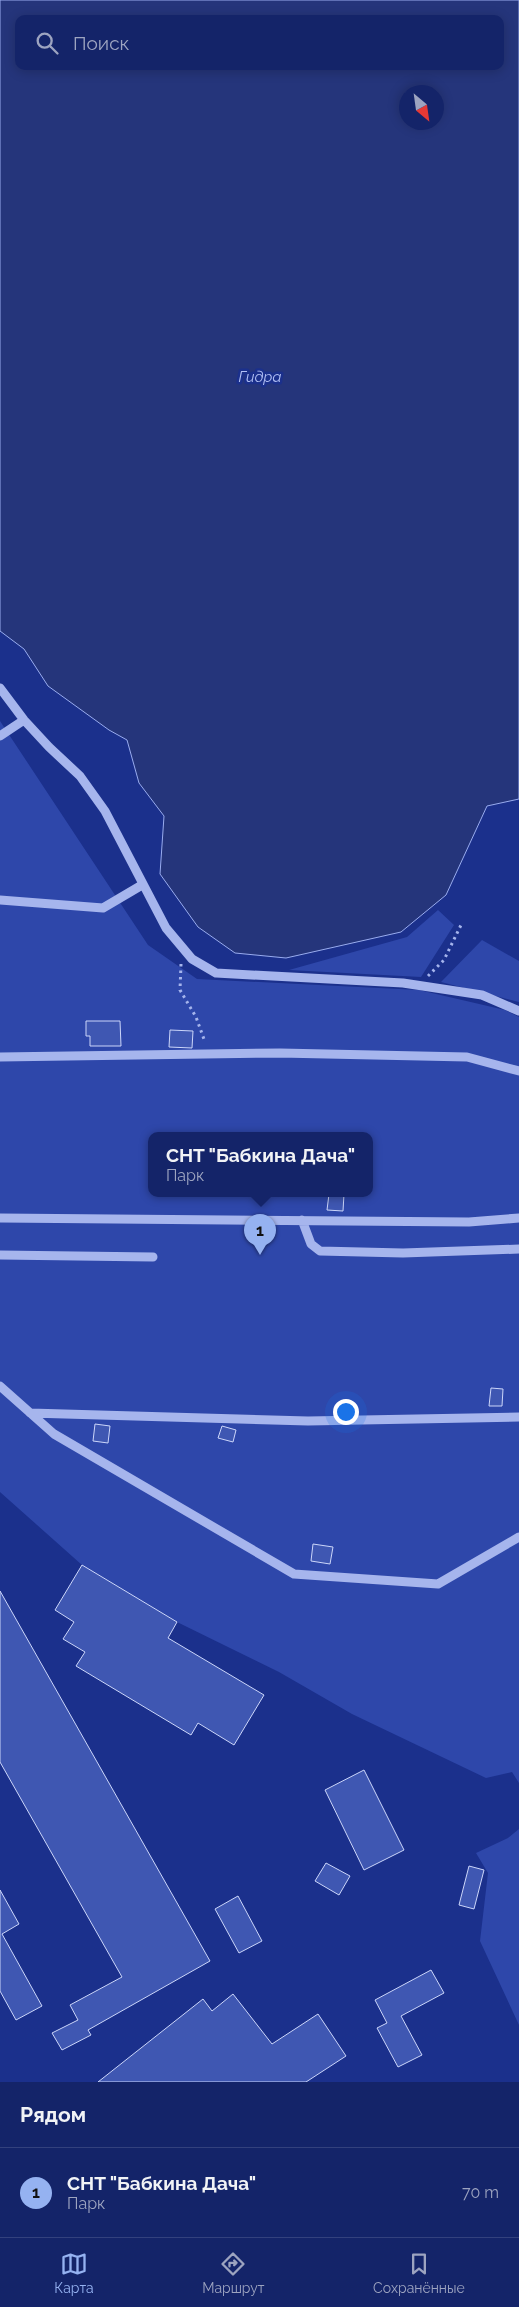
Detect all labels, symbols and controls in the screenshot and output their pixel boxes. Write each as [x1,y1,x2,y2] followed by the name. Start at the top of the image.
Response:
[15,15,504,70] search box
[33,29,61,57] icon: search
[73,32,129,54] text: Поиск
[399,85,444,130] north arrow
[239,368,281,386] water label: Гидра
[148,1132,373,1197] popup
[166,1144,355,1166] text: СНТ "Бабкина Дача"
[166,1166,204,1185] text: Парк
[244,1214,276,1255] pin: 1
[333,1399,359,1425] your location
[20,2102,86,2127] text: Рядом
[67,2172,256,2194] text: СНТ "Бабкина Дача"
[32,2183,40,2202] text: 1
[462,2183,499,2202] text: 70 m
[67,2194,105,2213] text: Парк
[54,2250,94,2296] tab: Карта
[202,2250,265,2296] tab: Маршрут
[373,2250,465,2296] tab: Сохранённые

